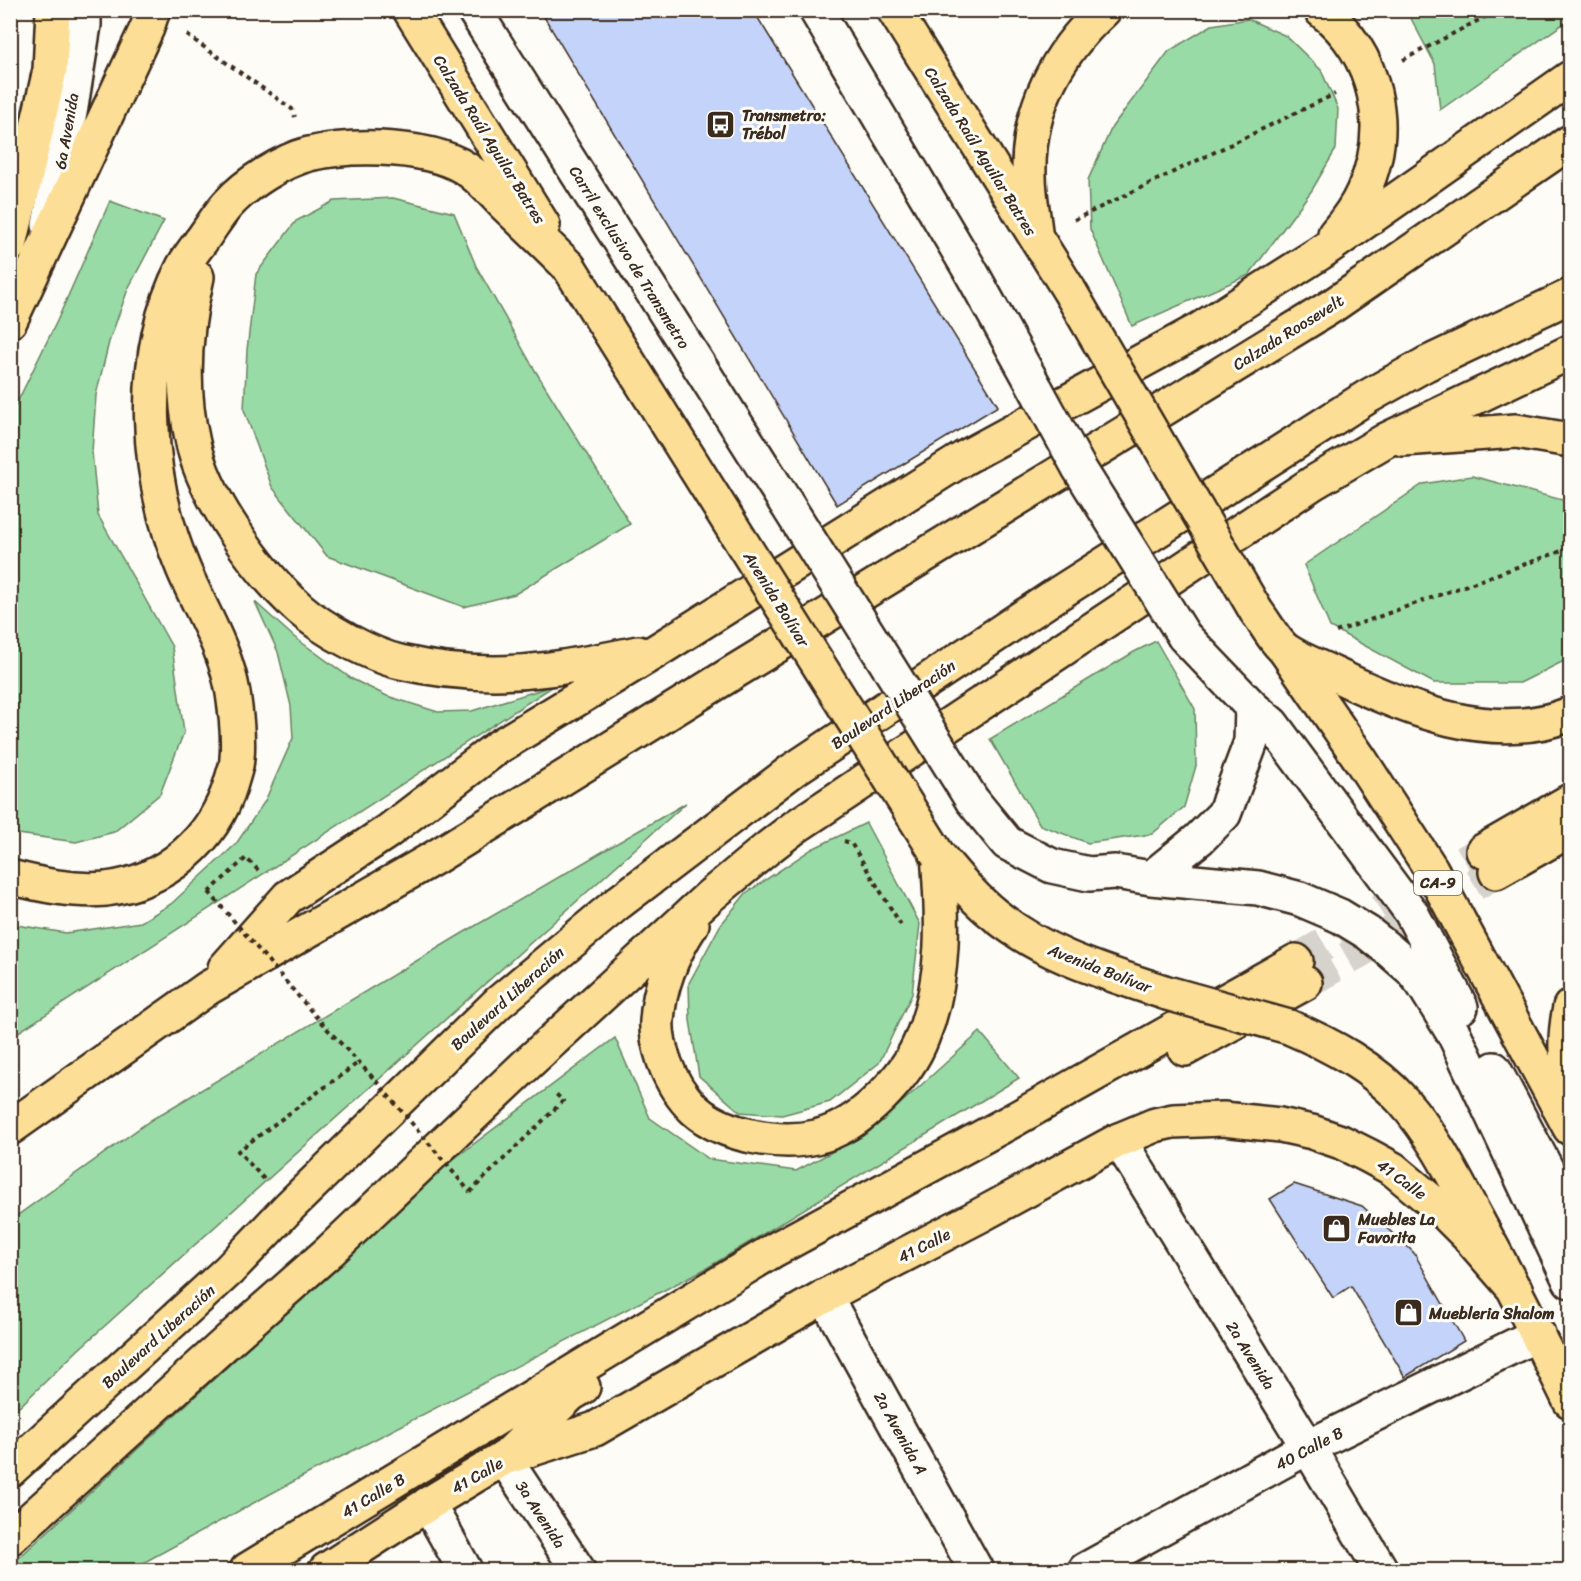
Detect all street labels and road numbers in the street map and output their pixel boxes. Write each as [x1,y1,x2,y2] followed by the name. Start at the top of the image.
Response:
[425,49,554,230] street label: Calzada Raúl Aguilar Batres
[916,61,1045,242] street label: Calzada Raúl Aguilar Batres
[46,91,87,171] street label: 6a Avenida
[561,160,698,355] street label: Carril exclusivo de Transmetro
[1227,286,1350,378] street label: Calzada Roosevelt
[735,544,819,654] street label: Avenida Bolívar
[825,652,962,757] street label: Boulevard Liberación
[1414,871,1462,895] road number: CA-9
[1043,935,1157,1002] street label: Avenida Bolívar
[444,939,571,1058] street label: Boulevard Liberación
[1370,1151,1433,1208] street label: 41 Calle
[893,1220,956,1271] street label: 41 Calle
[95,1277,222,1396] street label: Boulevard Liberación
[1218,1315,1283,1396] street label: 2a Avenida
[866,1386,935,1480] street label: 2a Avenida A
[1270,1418,1349,1479] street label: 40 Calle B
[446,1449,509,1502] street label: 41 Calle
[335,1465,411,1526] street label: 41 Calle B
[508,1474,574,1554] street label: 3a Avenida

